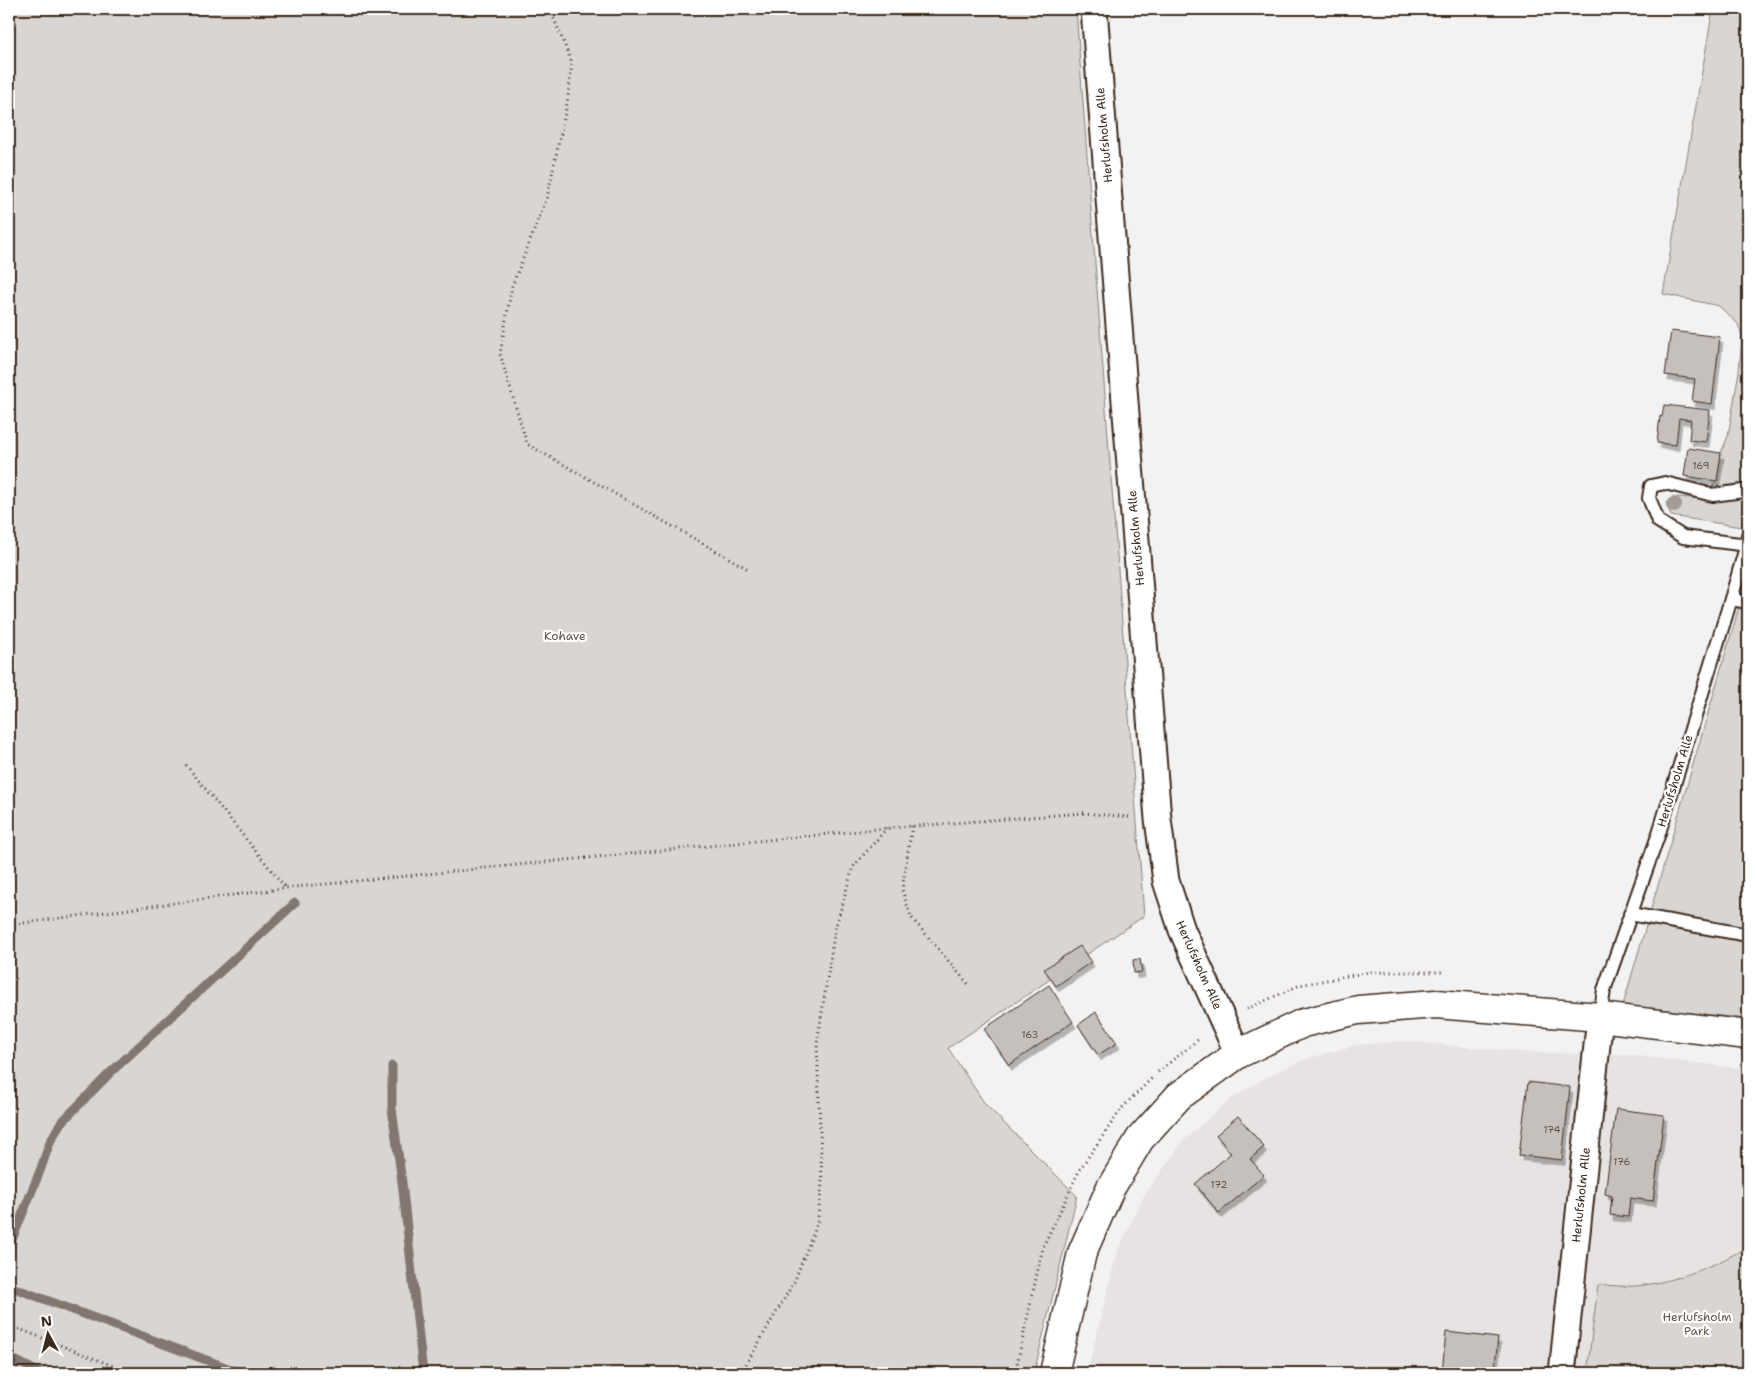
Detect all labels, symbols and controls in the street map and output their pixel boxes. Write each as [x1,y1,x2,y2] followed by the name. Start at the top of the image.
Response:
[1092,86,1116,183] street label: Herlufsholm Alle
[1692,459,1710,472] house number: 169
[1124,489,1148,586] street label: Herlufsholm Alle
[544,628,586,644] park label: Kohave
[1653,733,1697,829] street label: Herlufsholm Alle
[1172,918,1226,1012] street label: Herlufsholm Alle
[1021,1028,1039,1041] house number: 163
[1543,1123,1561,1136] house number: 174
[1568,1146,1594,1243] street label: Herlufsholm Alle
[1613,1155,1631,1168] house number: 176
[1211,1178,1227,1191] house number: 172
[1662,1309,1732,1339] park label: Herlufsholm Park
[22,1310,72,1360] north arrow
[40,1311,53,1331] text: N

